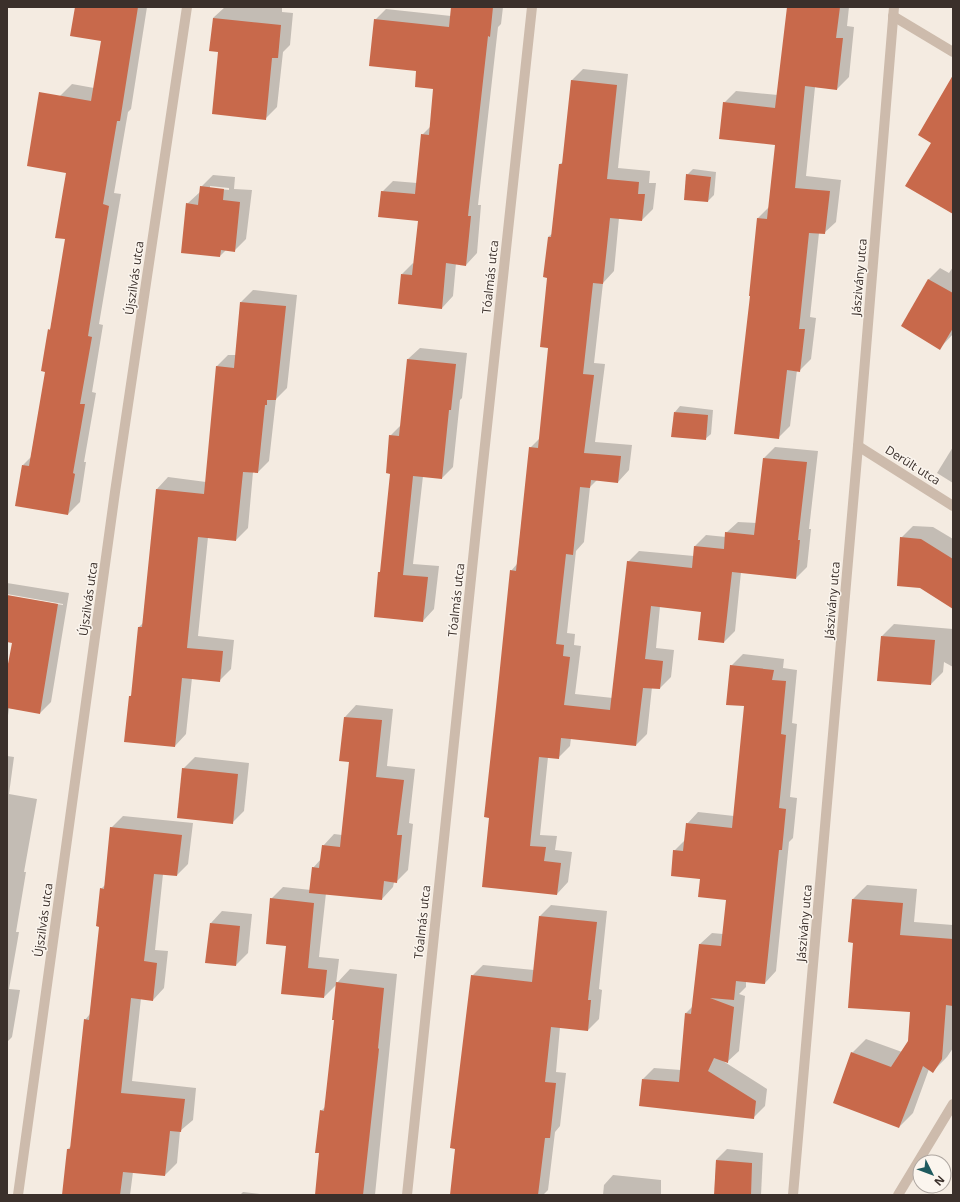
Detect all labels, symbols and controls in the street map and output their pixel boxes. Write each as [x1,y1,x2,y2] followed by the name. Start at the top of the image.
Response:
[847,238,871,317] street label: Jászivány utca
[478,239,502,315] street label: Tóalmás utca
[120,240,148,316] street label: Újszilvás utca
[882,441,944,489] street label: Derült utca
[74,561,102,637] street label: Újszilvás utca
[820,561,844,640] street label: Jászivány utca
[444,562,468,638] street label: Tóalmás utca
[29,882,57,958] street label: Újszilvás utca
[410,884,434,960] street label: Tóalmás utca
[792,884,816,963] street label: Jászivány utca
[912,1154,952,1194] north arrow
[931,1173,948,1189] text: N

